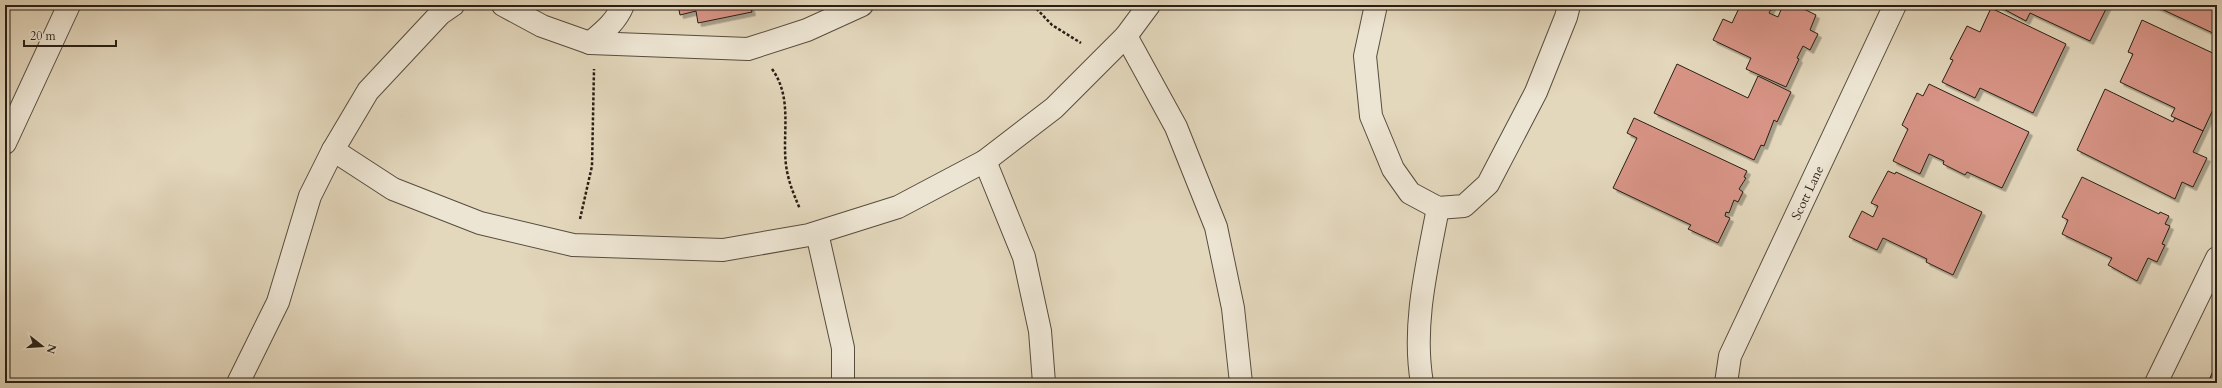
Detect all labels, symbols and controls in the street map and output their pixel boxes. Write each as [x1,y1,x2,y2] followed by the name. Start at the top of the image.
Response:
[24,22,116,48] scale bar
[30,28,57,44] text: 20 m
[1787,163,1828,223] street label: Scott Lane
[22,326,62,366] north arrow
[42,342,60,356] text: N

